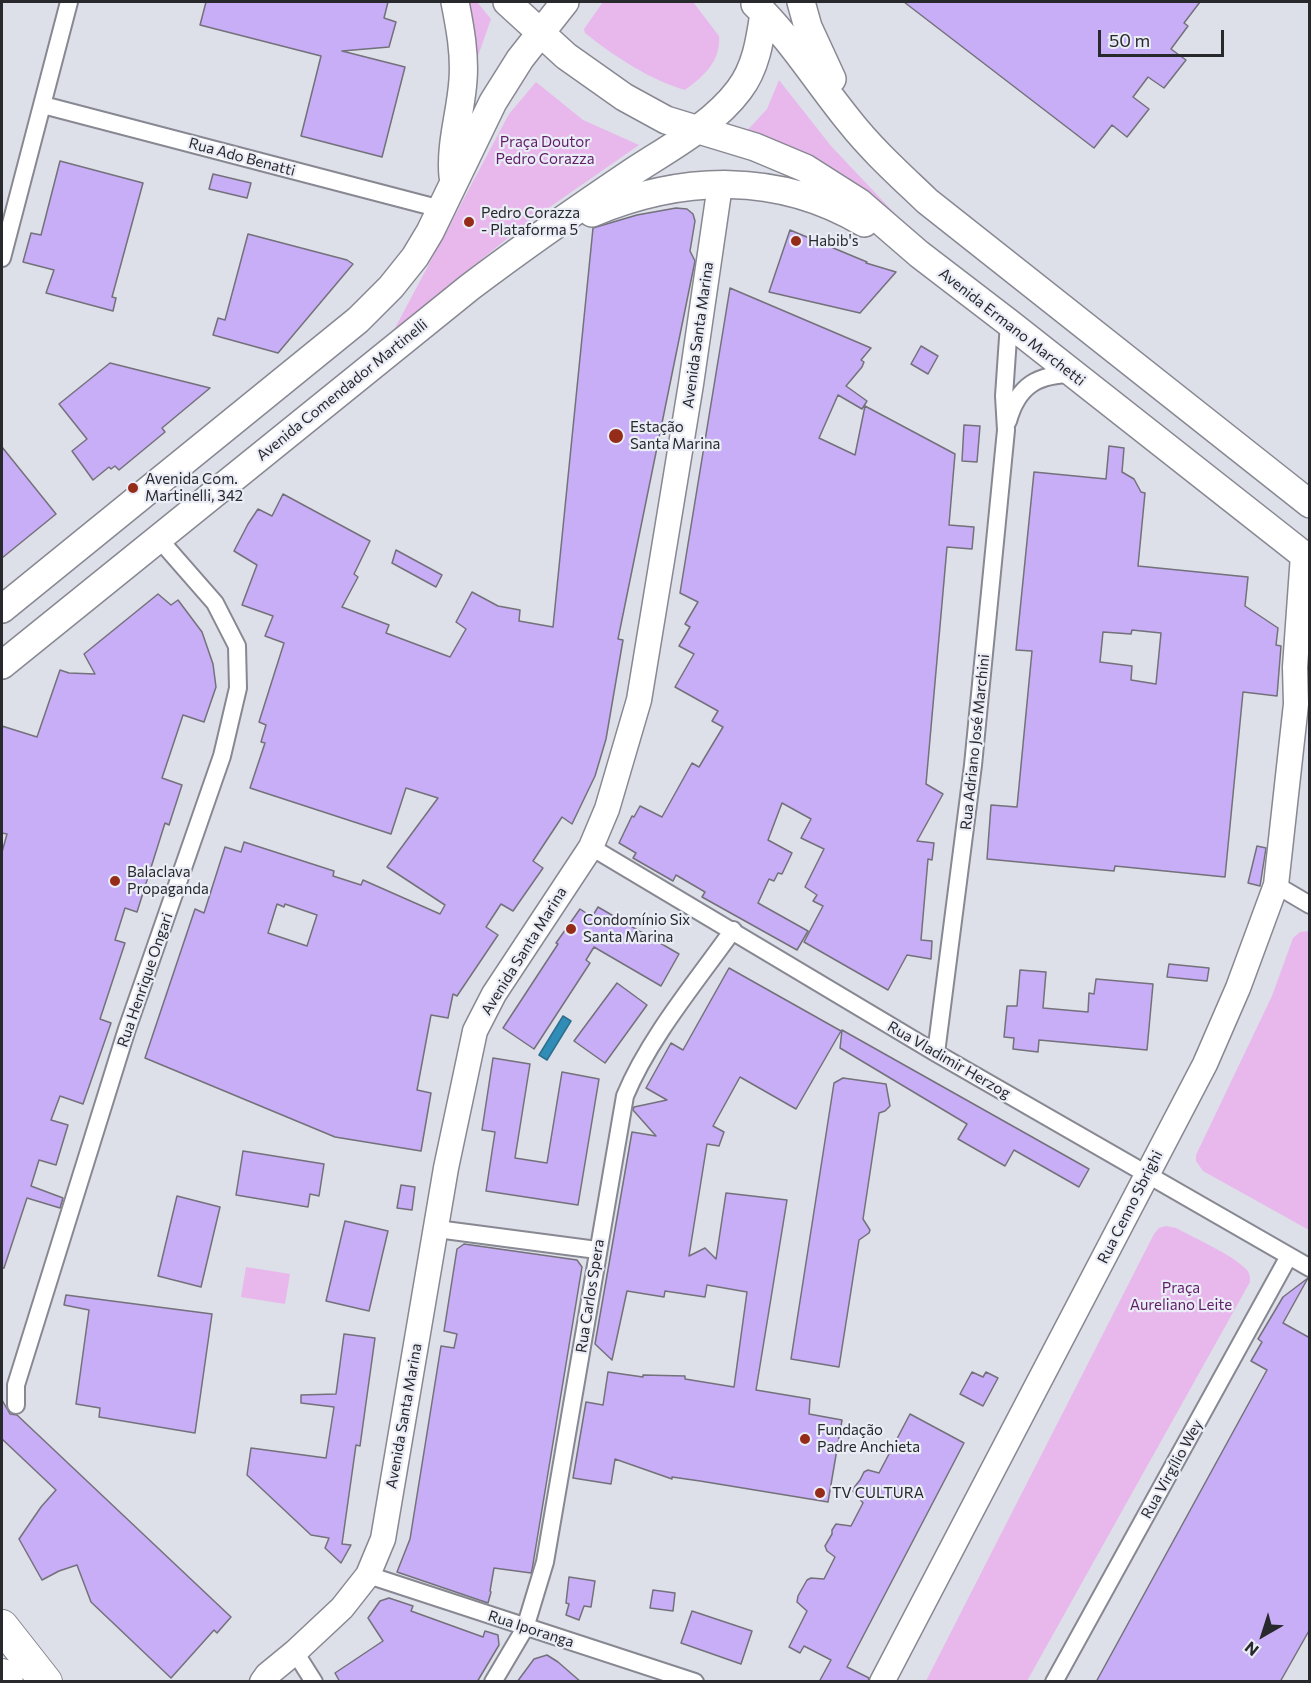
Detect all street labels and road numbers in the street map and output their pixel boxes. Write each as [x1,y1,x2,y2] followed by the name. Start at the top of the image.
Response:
[187,134,297,180] street label: Rua Ado Benatti
[679,261,717,409] street label: Avenida Santa Marina
[935,264,1089,390] street label: Avenida Ermano Marchetti
[253,315,431,465] street label: Avenida Comendador Martinelli
[957,653,993,831] street label: Rua Adriano José Marchini
[477,884,571,1018] street label: Avenida Santa Marina
[114,910,176,1050] street label: Rua Henrique Ongari
[884,1017,1014,1103] street label: Rua Vladimir Herzog
[1094,1148,1166,1266] street label: Rua Cenno Sbrighi
[572,1238,608,1354] street label: Rua Carlos Spera
[382,1342,426,1490] street label: Avenida Santa Marina
[1137,1416,1207,1522] street label: Rua Virgílio Wey
[486,1607,576,1651] street label: Rua Iporanga

